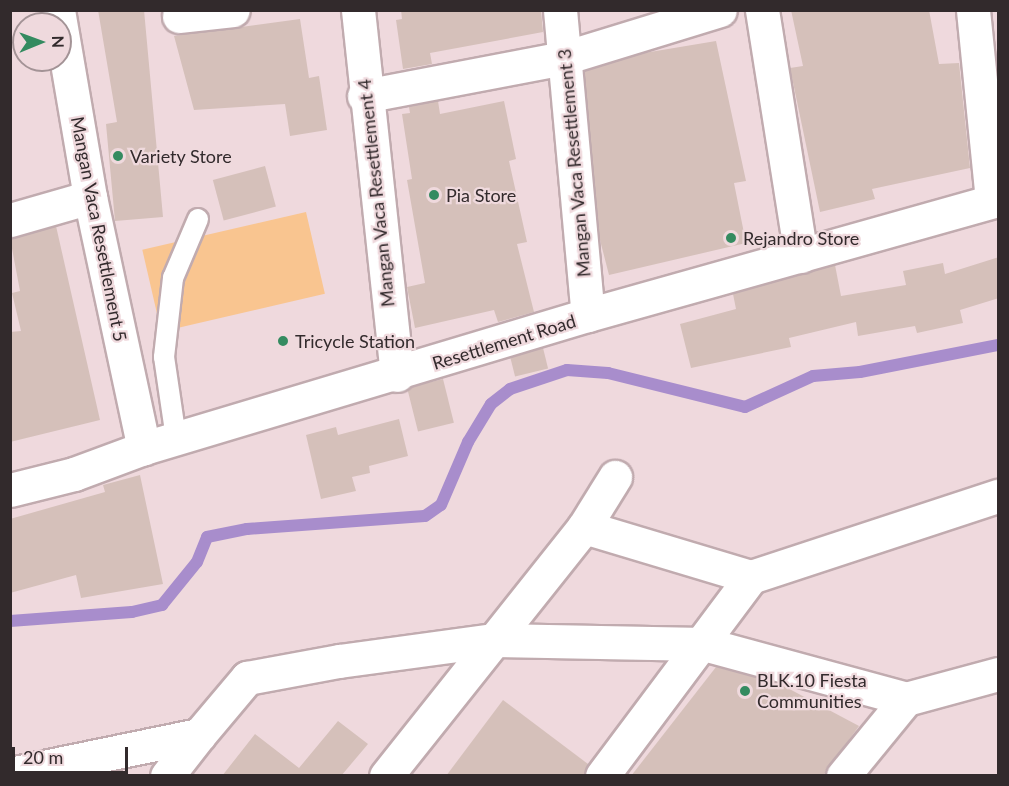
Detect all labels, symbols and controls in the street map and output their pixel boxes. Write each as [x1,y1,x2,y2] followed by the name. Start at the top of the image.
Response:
[12,12,72,72] north arrow
[49,35,68,48] text: N
[553,48,595,278] street label: Mangan Vaca Resettlement 3
[353,78,399,308] street label: Mangan Vaca Resettlement 4
[66,114,132,344] street label: Mangan Vaca Resettlement 5
[130,145,232,167] place label: Variety Store
[111,149,125,163] marker: Variety Store
[446,184,516,206] place label: Pia Store
[427,188,441,202] marker: Pia Store
[743,227,859,249] place label: Rejandro Store
[724,231,738,245] marker: Rejandro Store
[430,310,578,374] street label: Resettlement Road
[295,330,415,352] place label: Tricycle Station
[276,334,290,348] marker: Tricycle Station
[757,670,867,712] place label: BLK.10 Fiesta Communities
[738,684,752,698] marker: BLK.10 Fiesta Communities
[15,735,130,773] scale bar
[23,746,63,768] text: 20 m

